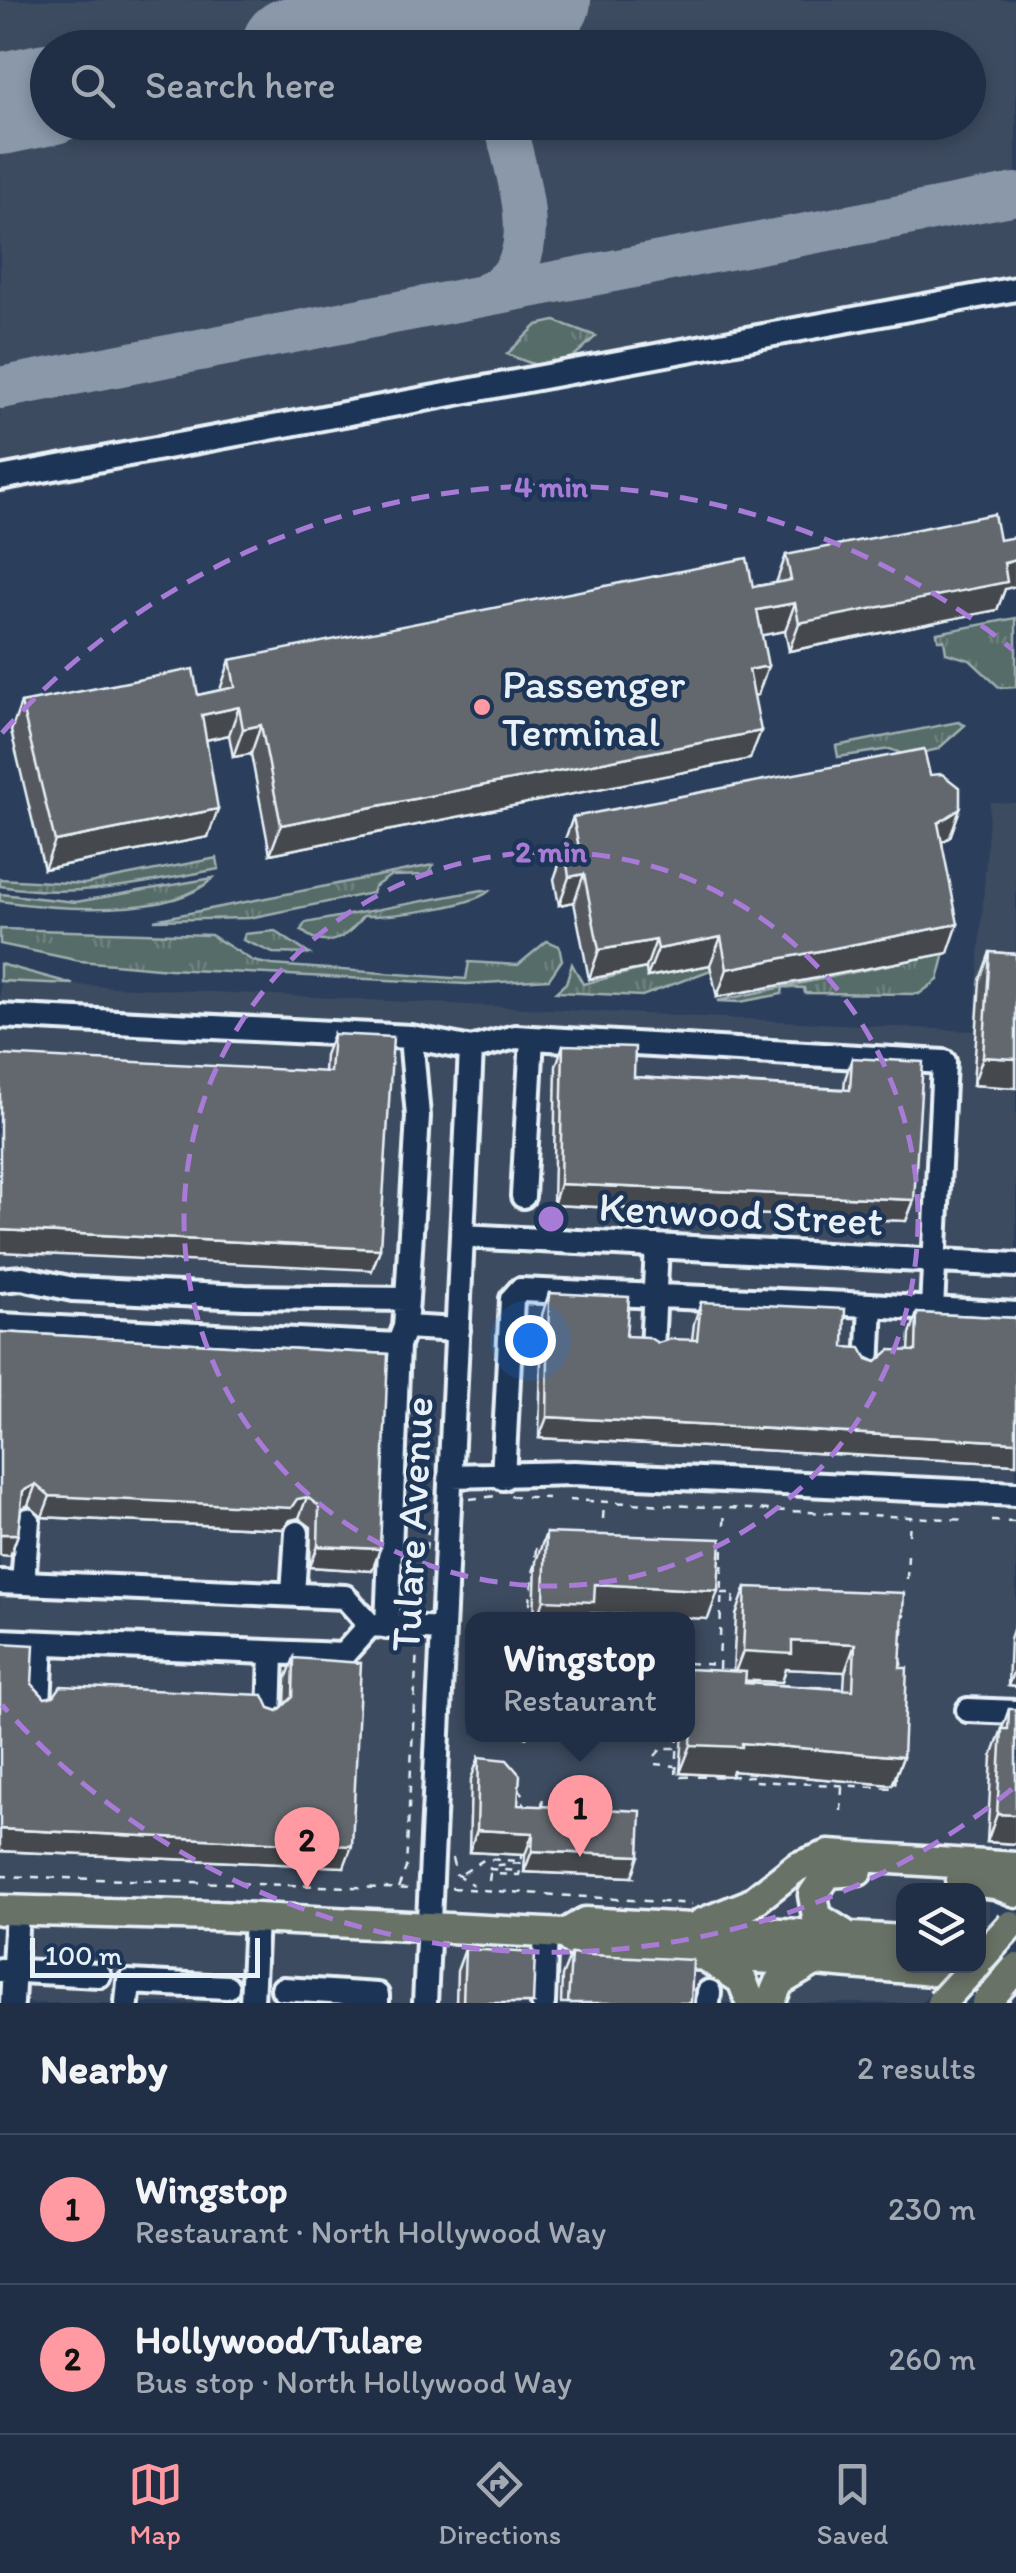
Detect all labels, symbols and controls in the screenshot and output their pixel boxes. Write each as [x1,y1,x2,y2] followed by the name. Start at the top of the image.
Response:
[30,30,986,140] search box
[65,58,120,113] icon: search
[145,62,336,108] text: Search here
[514,468,589,505] text: 4 min
[502,658,685,757] place label: Passenger Terminal
[471,696,493,718] marker: Passenger Terminal
[515,833,588,870] text: 2 min
[597,1181,885,1246] street label: Kenwood Street
[533,1201,569,1237] centre of rings
[505,1315,556,1366] your location
[379,1395,444,1653] street label: Tulare Avenue
[465,1612,695,1742] popup
[503,1635,656,1681] text: Wingstop
[503,1681,657,1719] text: Restaurant
[548,1774,612,1857] pin: 1
[274,1806,340,1889] pin: 2
[896,1883,986,1973] map controls
[896,1883,986,1973] button: layers
[30,1933,260,1978] scale bar
[45,1938,122,1972] text: 100 m
[40,2043,167,2094] text: Nearby
[857,2049,976,2087] text: 2 results
[135,2167,287,2213] text: Wingstop
[65,2190,80,2228] text: 1
[888,2190,976,2228] text: 230 m
[135,2213,606,2251] text: Restaurant · North Hollywood Way
[135,2317,423,2363] text: Hollywood/Tulare
[64,2340,81,2378] text: 2
[888,2340,976,2378] text: 260 m
[135,2363,572,2401] text: Bus stop · North Hollywood Way
[128,2457,183,2551] tab: Map
[438,2457,561,2551] tab: Directions
[817,2457,888,2551] tab: Saved

